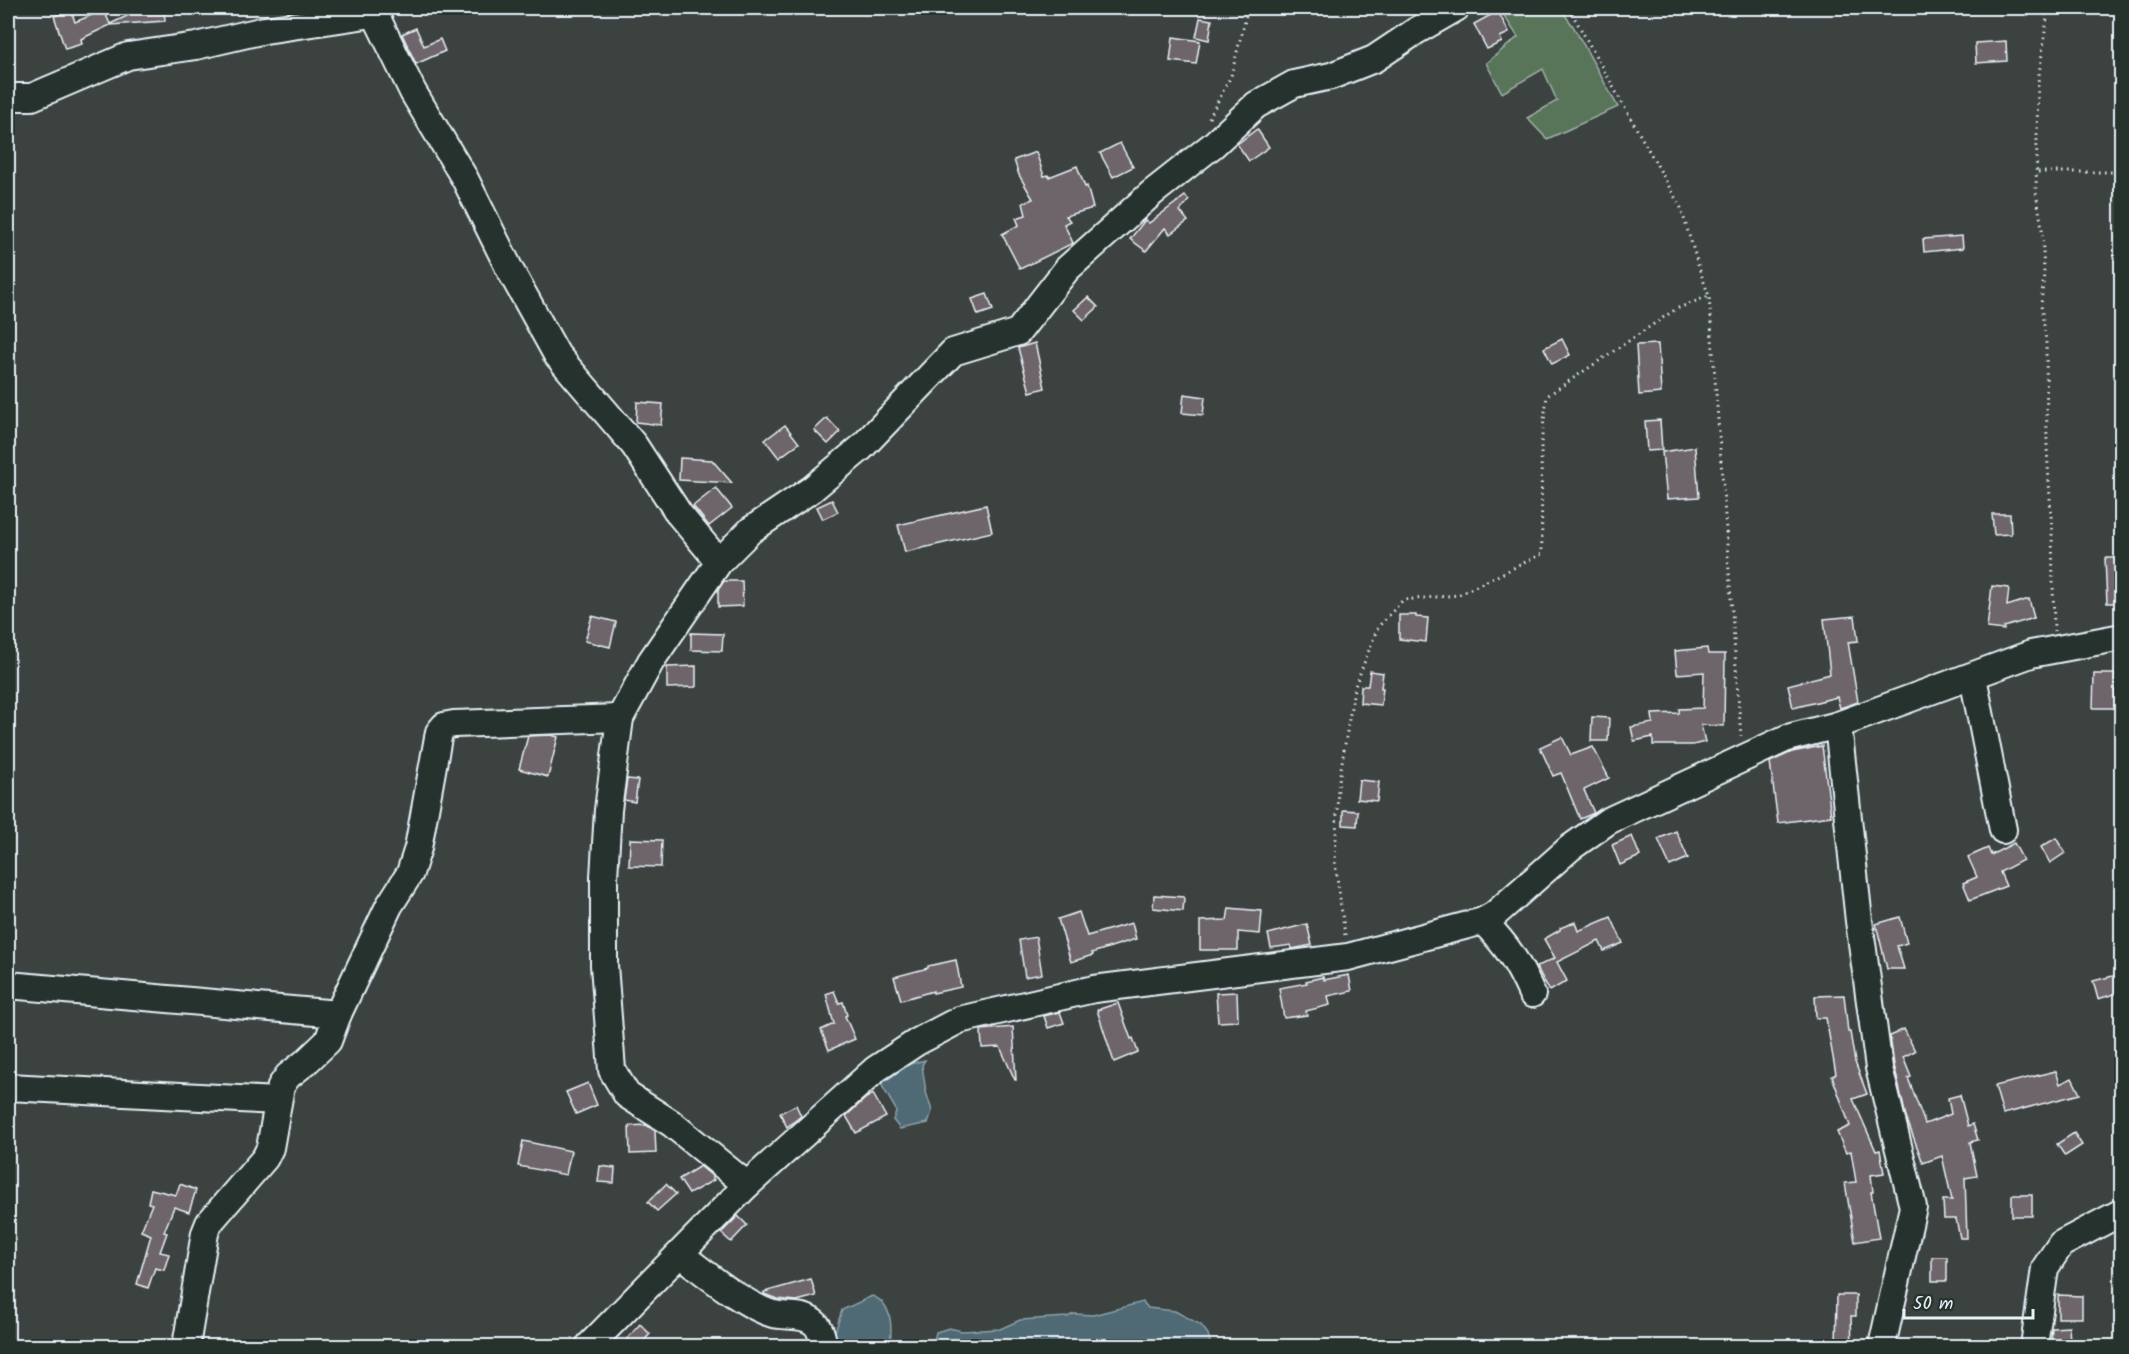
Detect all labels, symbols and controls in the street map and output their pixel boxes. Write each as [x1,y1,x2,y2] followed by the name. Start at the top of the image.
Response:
[1904,1282,2033,1320] scale bar
[1913,1290,1953,1319] text: 50 m

